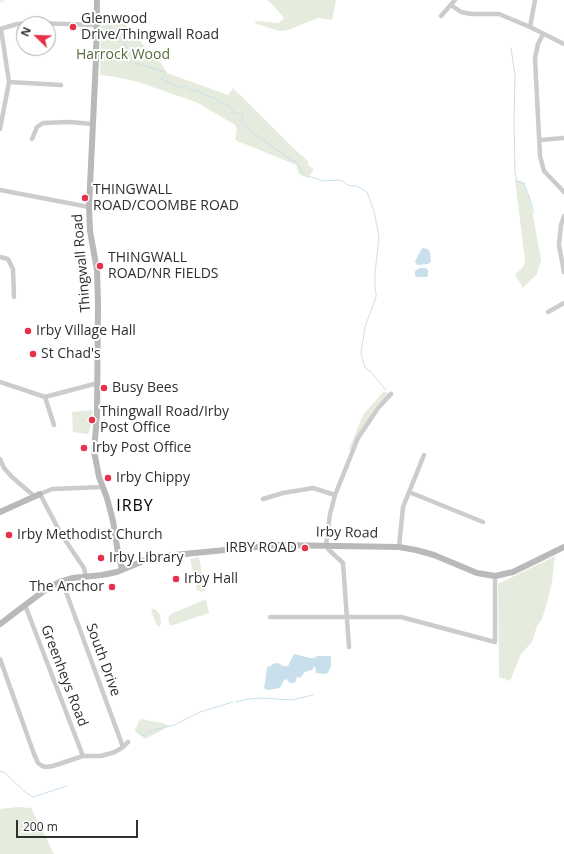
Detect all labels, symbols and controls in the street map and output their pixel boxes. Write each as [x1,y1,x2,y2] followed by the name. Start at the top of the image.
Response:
[81,11,219,44] place label: Glenwood Drive/Thingwall Road
[16,16,56,56] north arrow
[68,22,78,32] marker: Glenwood Drive/Thingwall Road
[17,24,34,39] text: N
[76,47,170,63] park label: Harrock Wood
[93,182,239,214] place label: THINGWALL ROAD/COOMBE ROAD
[80,193,90,203] marker: THINGWALL ROAD/COOMBE ROAD
[69,213,95,313] street label: Thingwall Road
[108,250,219,282] place label: THINGWALL ROAD/NR FIELDS
[95,261,105,271] marker: THINGWALL ROAD/NR FIELDS
[36,323,136,339] place label: Irby Village Hall
[23,326,33,336] marker: Irby Village Hall
[41,346,101,362] place label: St Chad's
[28,349,38,359] marker: St Chad's
[112,380,178,396] place label: Busy Bees
[99,383,109,393] marker: Busy Bees
[100,404,229,436] place label: Thingwall Road/Irby Post Office
[87,415,97,425] marker: Thingwall Road/Irby Post Office
[92,440,191,456] place label: Irby Post Office
[79,443,89,453] marker: Irby Post Office
[116,470,190,486] place label: Irby Chippy
[103,473,113,483] marker: Irby Chippy
[116,496,154,516] district label: IRBY
[316,524,378,542] street label: Irby Road
[17,527,163,543] place label: Irby Methodist Church
[4,530,14,540] marker: Irby Methodist Church
[225,540,297,556] place label: IRBY ROAD
[300,543,310,553] marker: IRBY ROAD
[109,550,183,566] place label: Irby Library
[96,553,106,563] marker: Irby Library
[184,571,238,587] place label: Irby Hall
[171,574,181,584] marker: Irby Hall
[29,579,104,595] place label: The Anchor
[107,582,117,592] marker: The Anchor
[82,621,124,699] street label: South Drive
[37,623,91,729] street label: Greenheys Road
[18,812,140,838] scale bar
[23,818,58,835] text: 200 m

